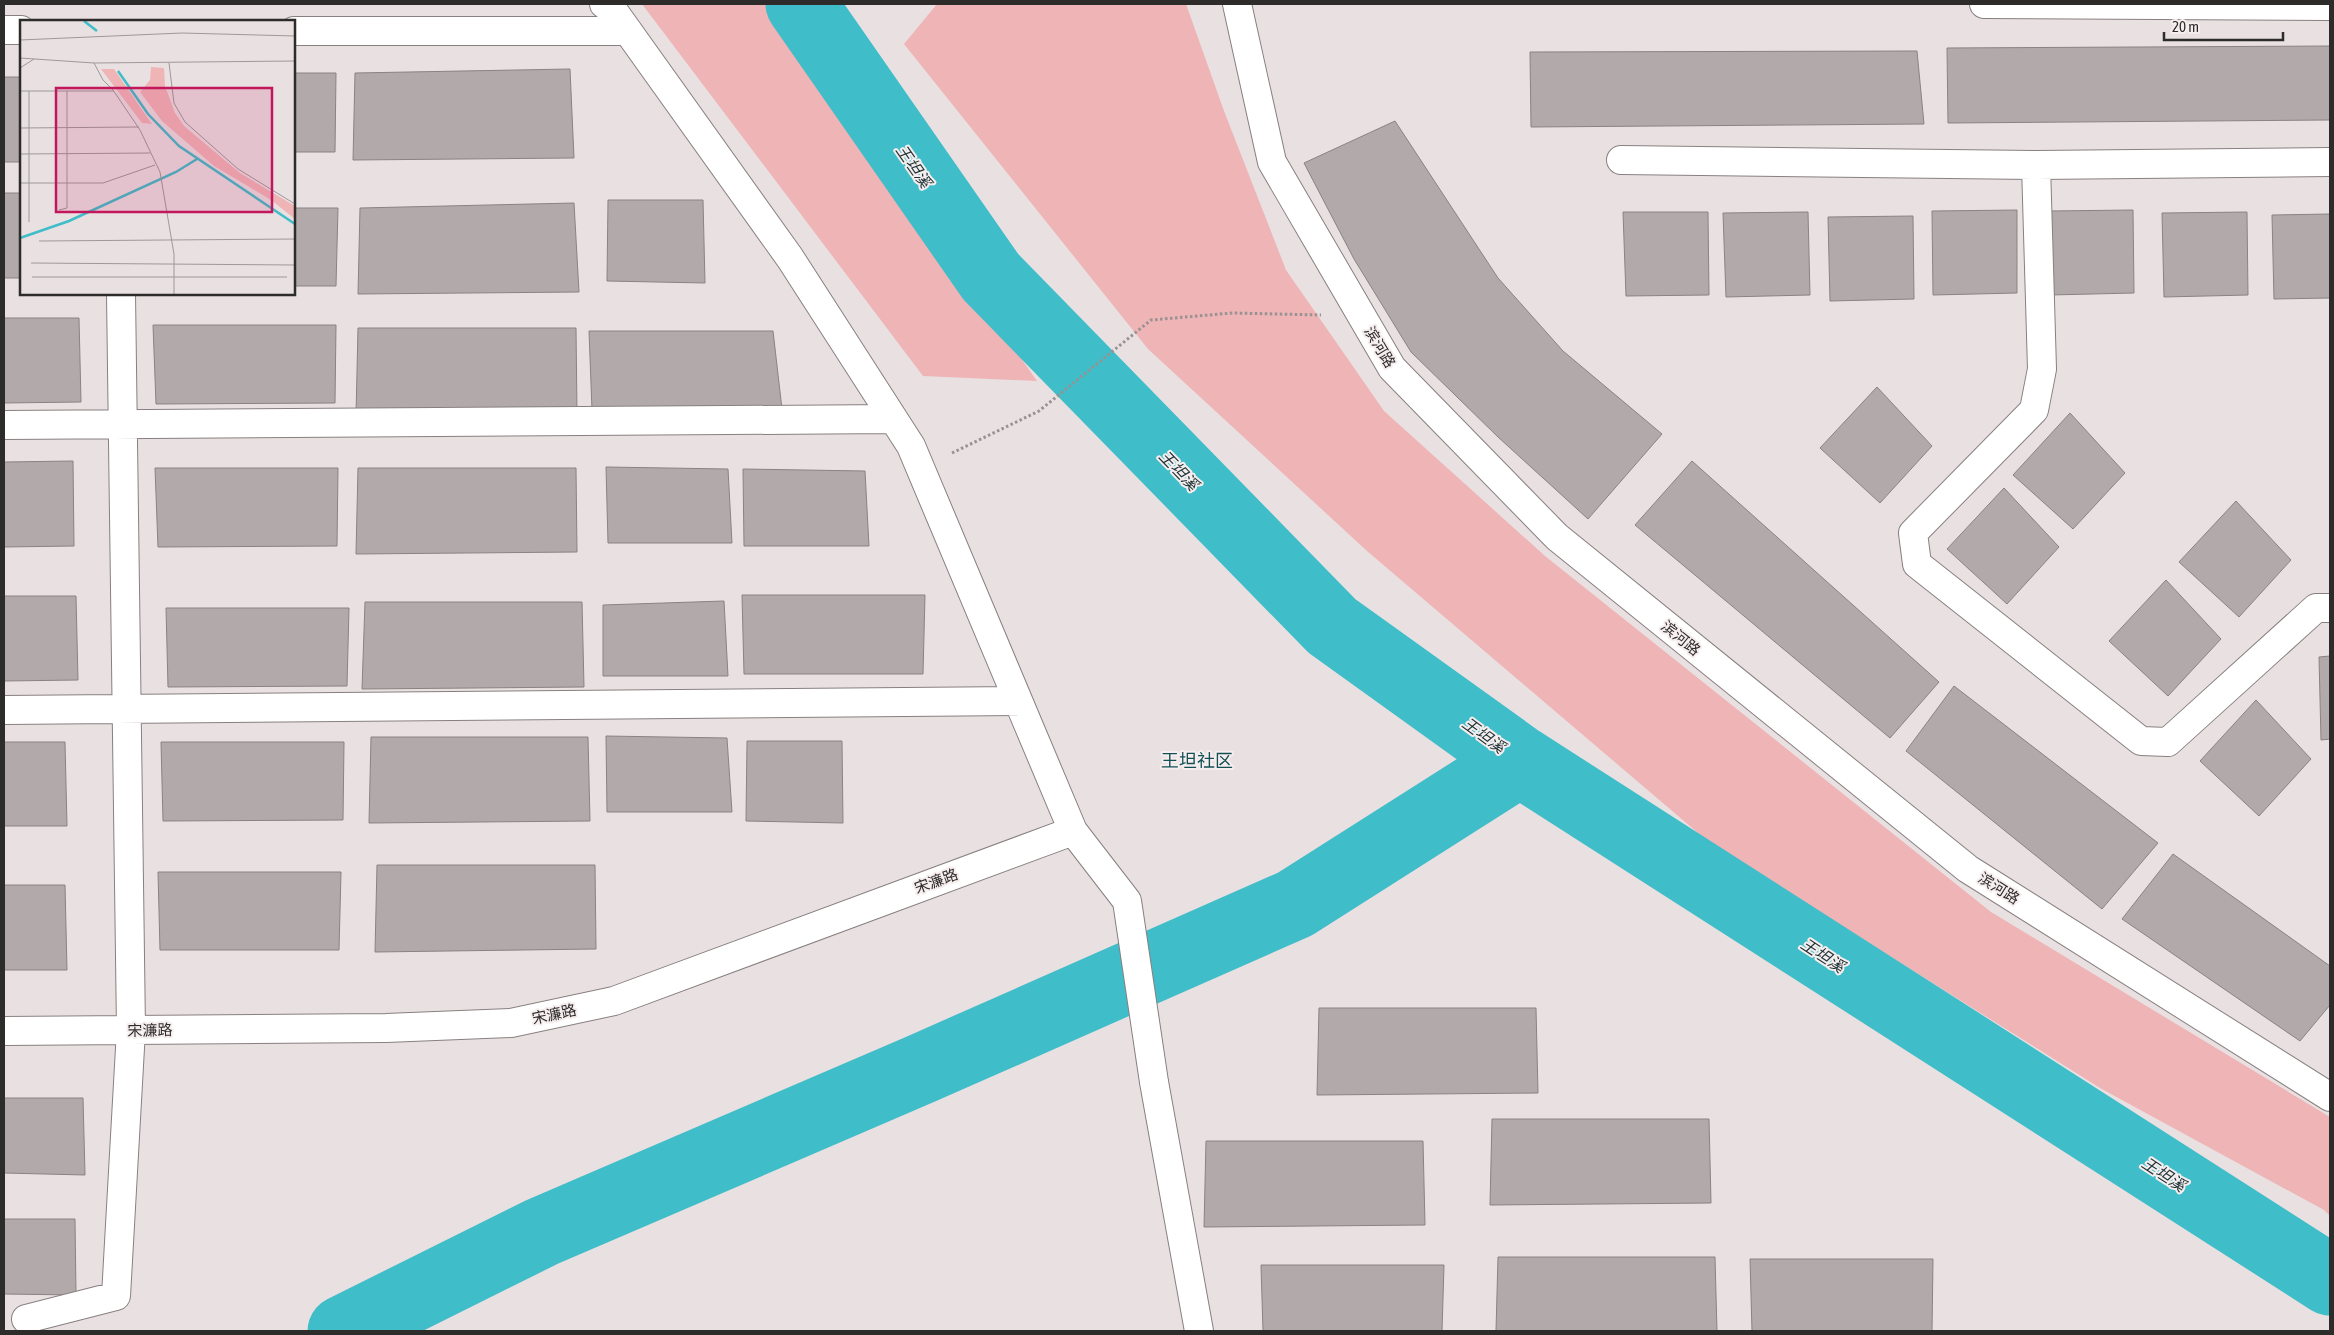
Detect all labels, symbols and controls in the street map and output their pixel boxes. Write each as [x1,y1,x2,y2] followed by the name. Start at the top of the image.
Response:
[2164,10,2283,42] scale bar
[2172,18,2199,35] text: 20 m
[20,20,295,295] inset map
[893,141,936,192] water label: 王坦溪
[1361,323,1399,371] street label: 滨河路
[1156,446,1204,495] water label: 王坦溪
[1658,617,1704,659] street label: 滨河路
[1459,714,1510,758] water label: 王坦溪
[1161,750,1233,771] district label: 王坦社区
[912,865,960,897] street label: 宋濂路
[1975,869,2023,907] street label: 滨河路
[1798,934,1850,977] water label: 王坦溪
[530,1001,578,1027] street label: 宋濂路
[127,1021,173,1039] street label: 宋濂路
[2139,1153,2191,1196] water label: 王坦溪

